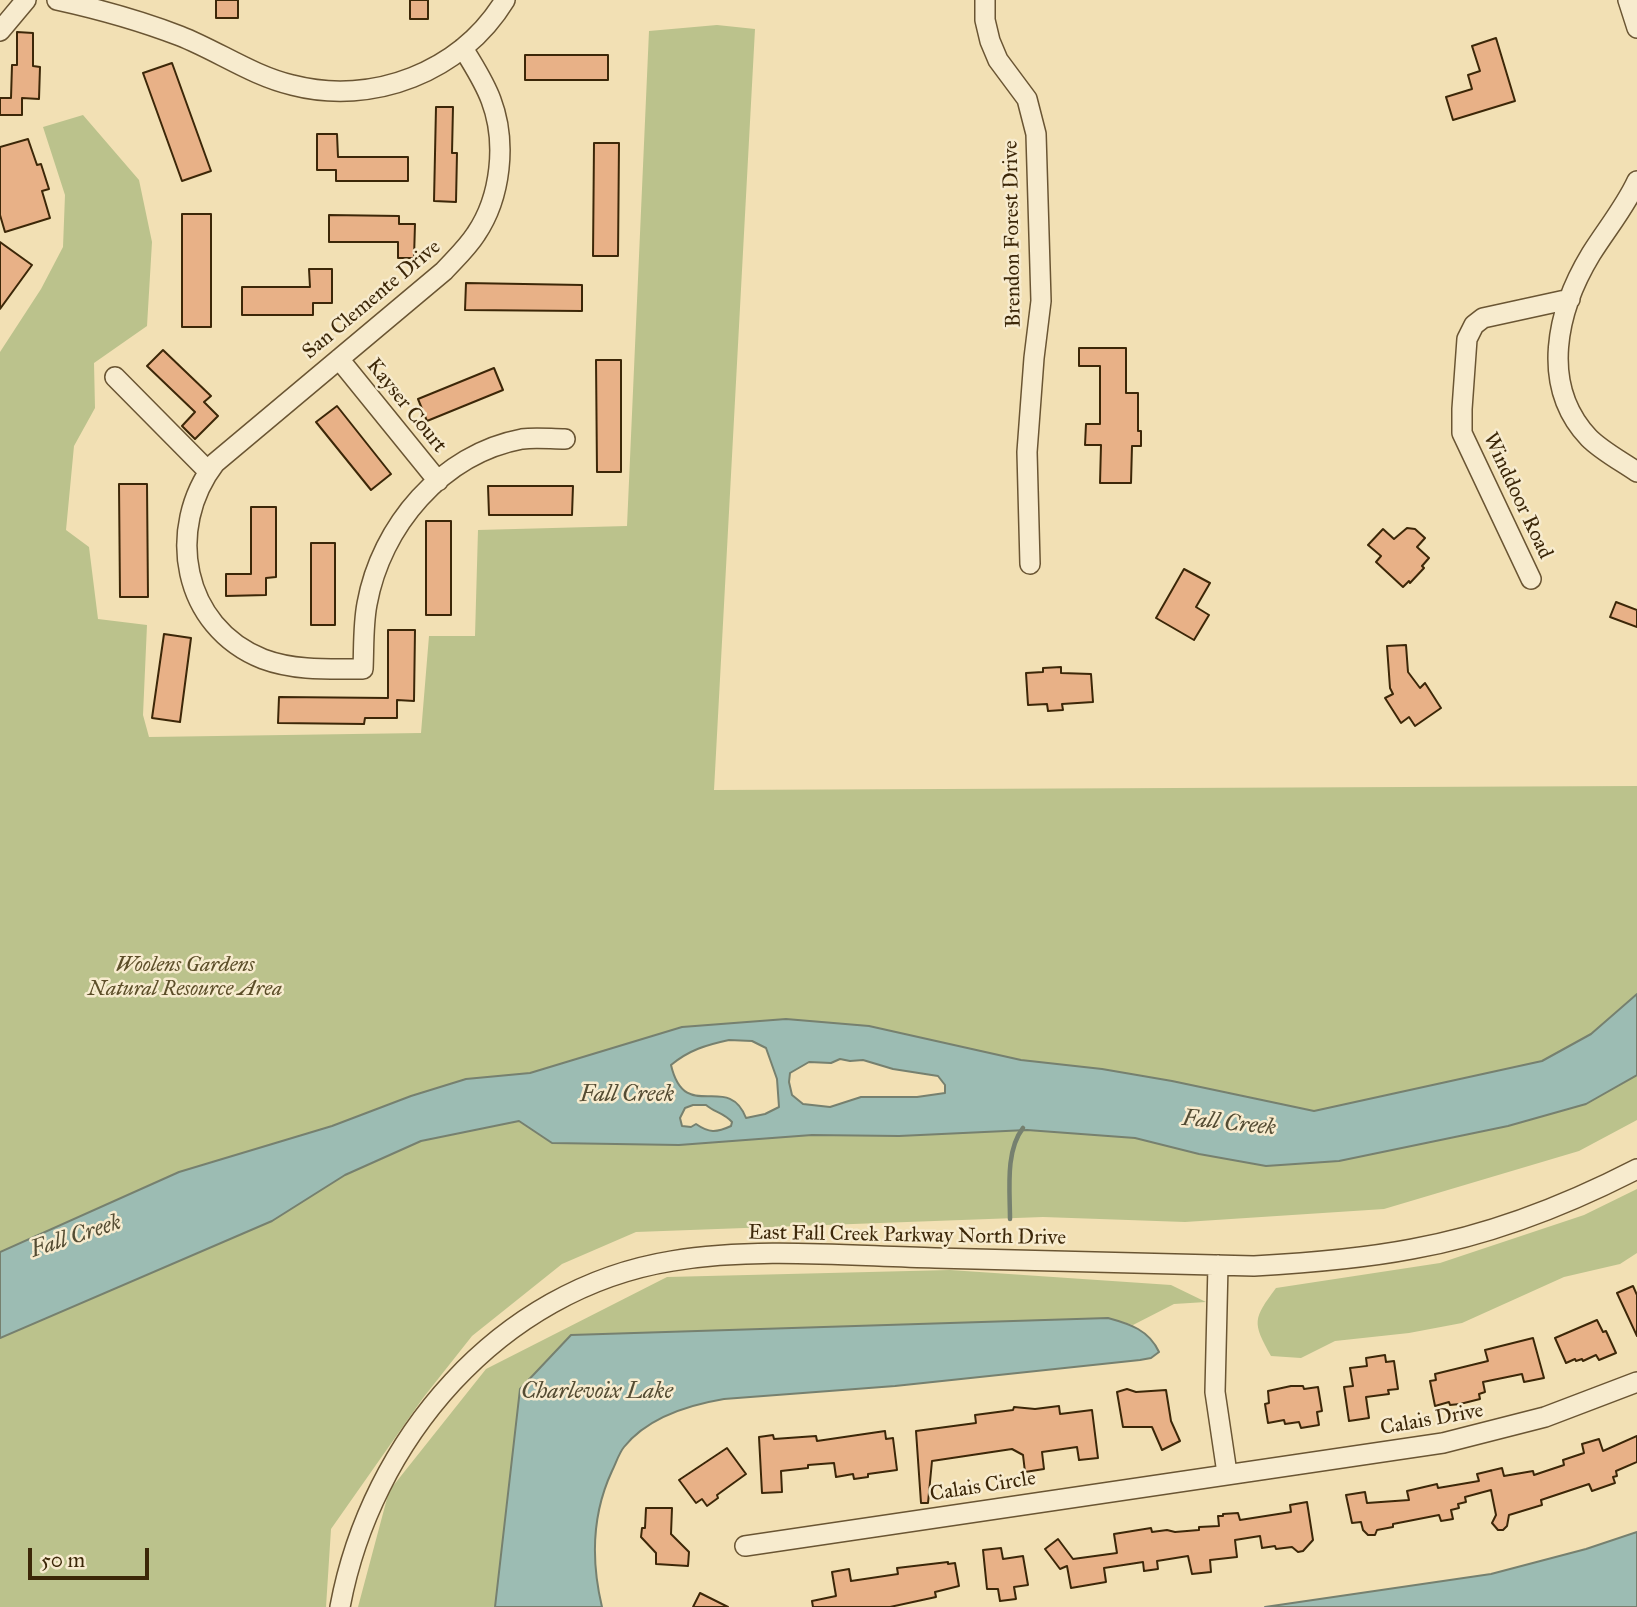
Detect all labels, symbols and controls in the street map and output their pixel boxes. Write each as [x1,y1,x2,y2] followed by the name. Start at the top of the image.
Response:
[999,140,1027,328] street label: Brendon Forest Drive
[298,235,446,365] street label: San Clemente Drive
[360,354,452,458] street label: Kayser Court
[1477,429,1557,563] street label: Winddoor Road
[88,953,282,1003] park label: Woolens Gardens Natural Resource Area
[580,1081,674,1109] water label: Fall Creek
[1181,1105,1277,1143] water label: Fall Creek
[27,1209,125,1265] water label: Fall Creek
[748,1221,1066,1251] street label: East Fall Creek Parkway North Drive
[521,1378,673,1406] water label: Charlevoix Lake
[1378,1399,1486,1441] street label: Calais Drive
[928,1466,1038,1508] street label: Calais Circle
[32,1534,152,1578] scale bar
[41,1547,85,1573] text: 50 m

